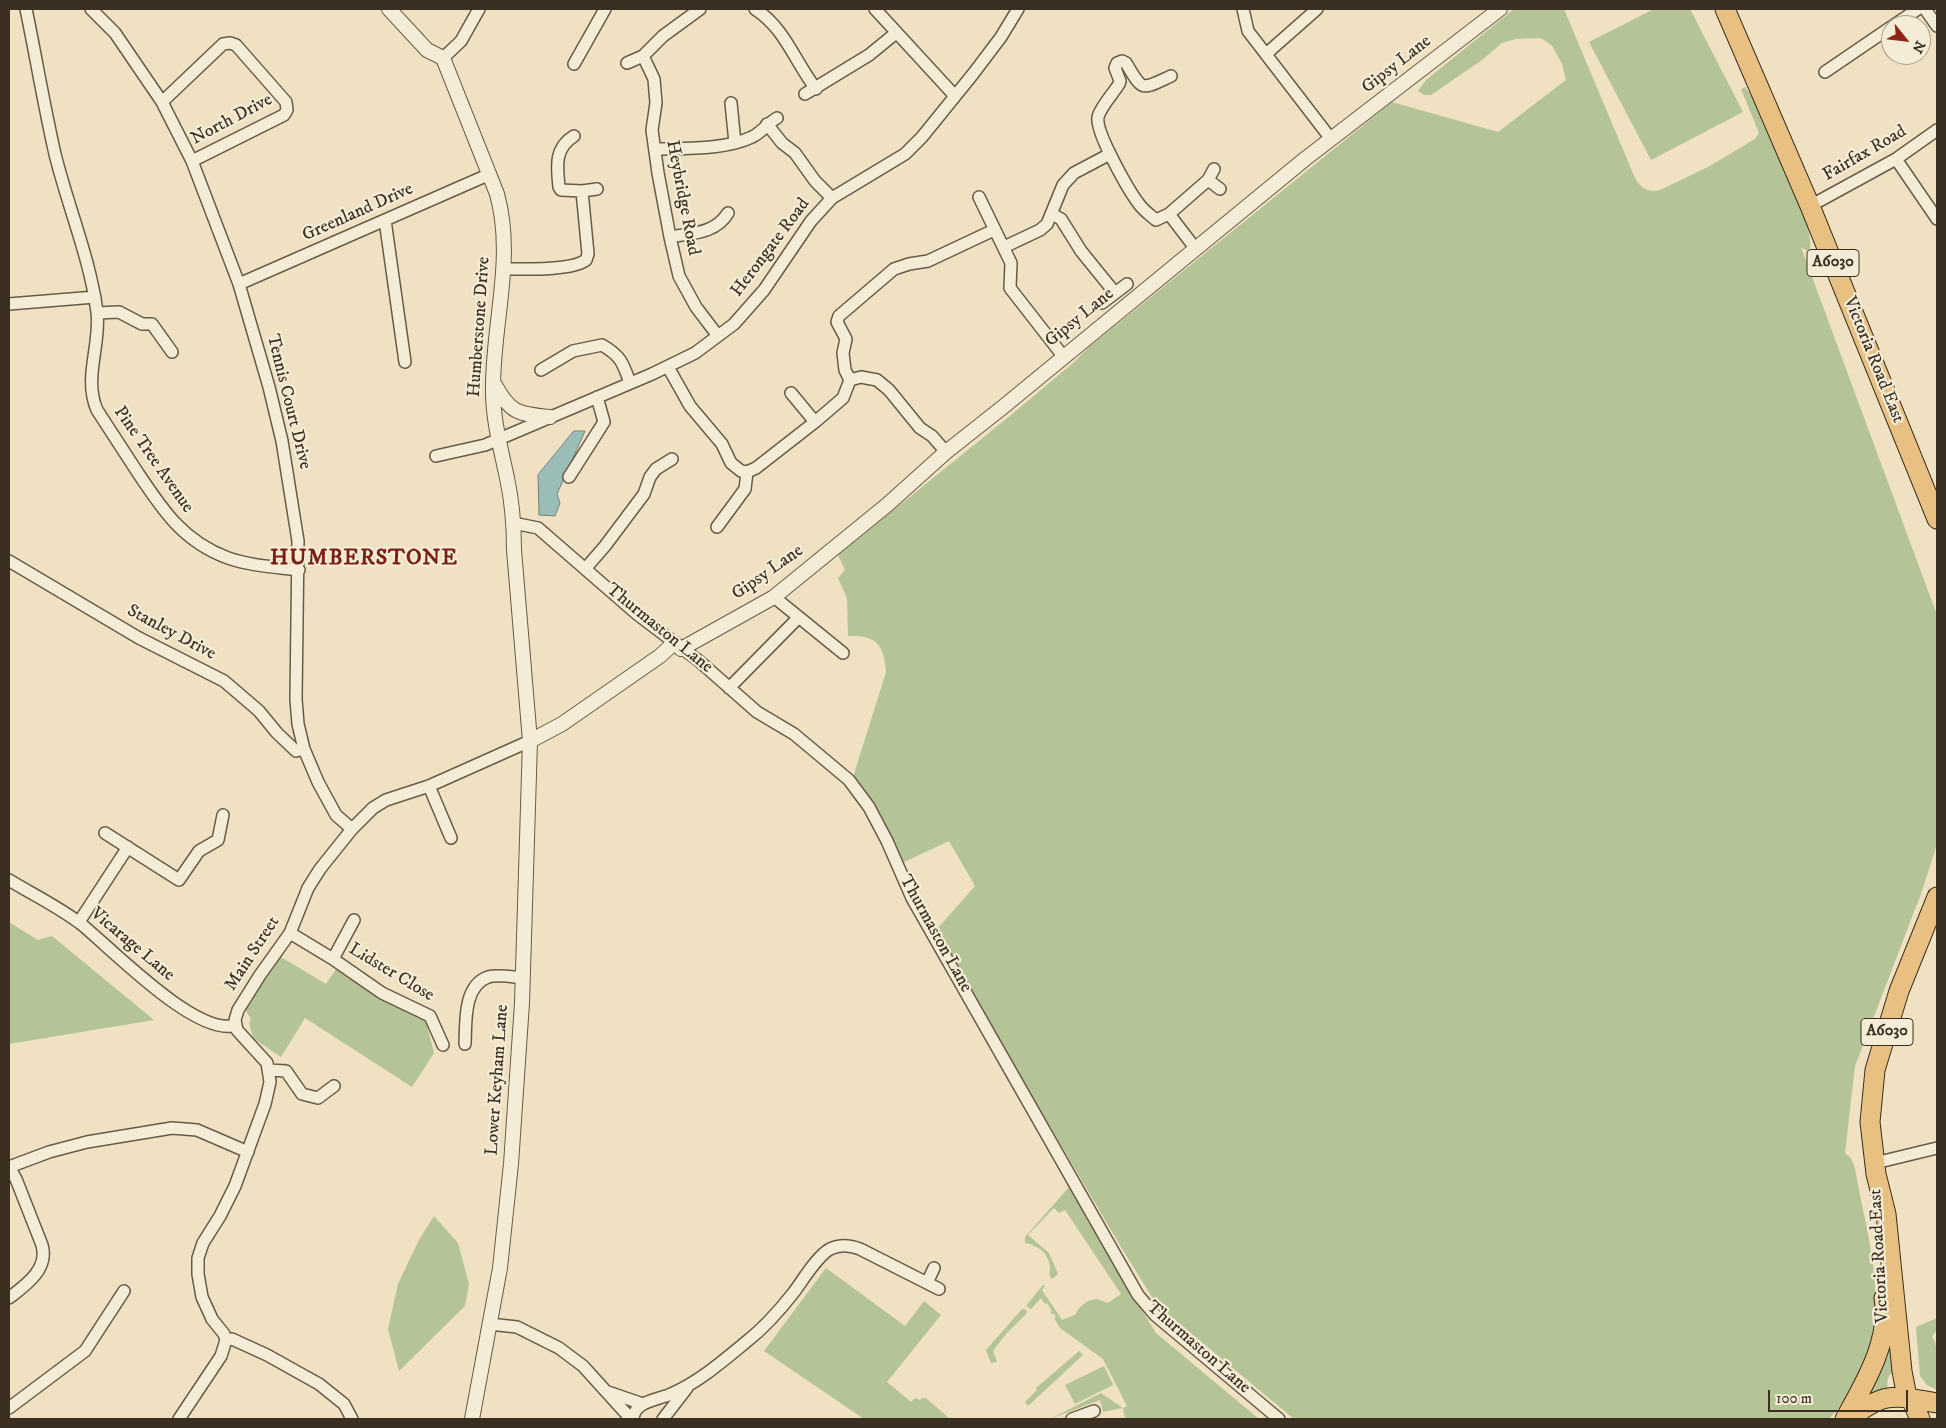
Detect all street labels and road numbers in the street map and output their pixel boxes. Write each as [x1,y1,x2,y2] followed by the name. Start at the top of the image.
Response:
[1358,31,1436,99] street label: Gipsy Lane
[188,90,276,150] street label: North Drive
[1819,121,1911,187] street label: Fairfax Road
[660,139,704,257] street label: Heybridge Road
[299,179,417,247] street label: Greenland Drive
[727,194,815,302] street label: Herongate Road
[1807,250,1859,276] road number: A6030
[464,256,496,398] street label: Humberstone Drive
[1041,284,1119,352] street label: Gipsy Lane
[1838,294,1908,426] street label: Victoria Road East
[261,332,315,472] street label: Tennis Court Drive
[108,403,198,517] street label: Pine Tree Avenue
[728,541,808,605] street label: Gipsy Lane
[601,579,717,679] street label: Thurmaston Lane
[123,601,219,665] street label: Stanley Drive
[894,872,976,996] street label: Thurmaston Lane
[86,904,178,986] street label: Vicarage Lane
[221,913,285,995] street label: Main Street
[344,939,438,1007] street label: Lidster Close
[482,1004,514,1156] street label: Lower Keyham Lane
[1861,1019,1913,1046] road number: A6030
[1866,1188,1894,1324] street label: Victoria Road East
[1142,1297,1254,1399] street label: Thurmaston Lane

